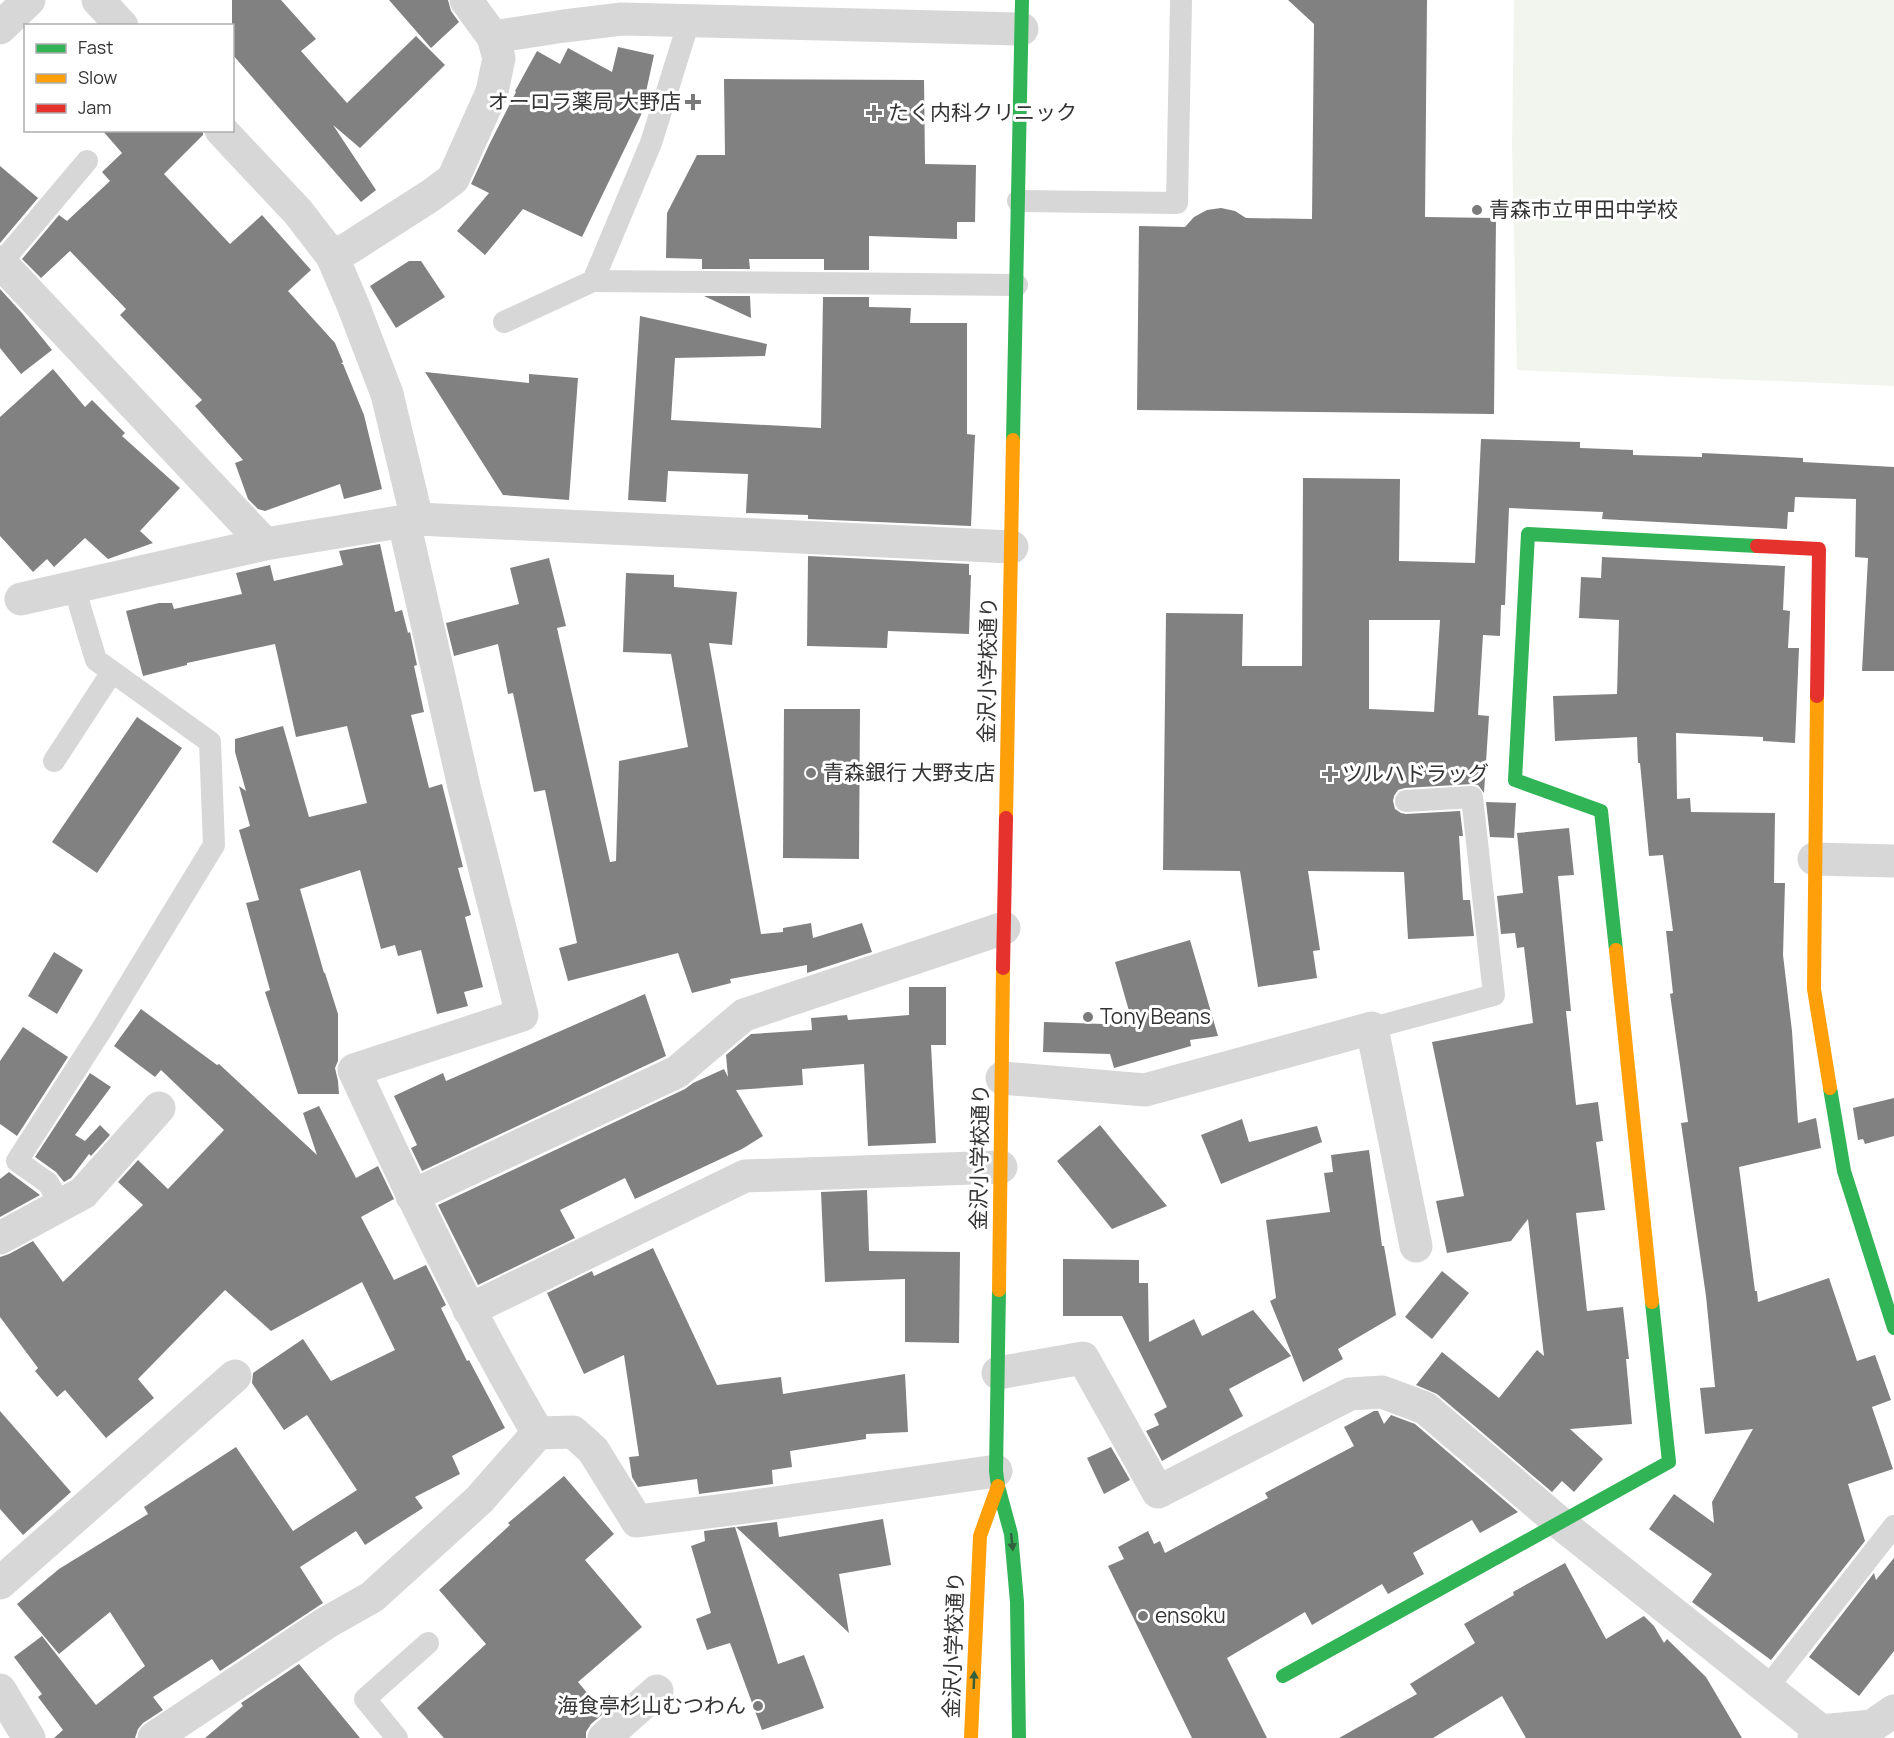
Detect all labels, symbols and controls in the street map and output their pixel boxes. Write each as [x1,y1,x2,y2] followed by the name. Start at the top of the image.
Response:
[24,24,234,132] legend
[78,35,113,59] text: Fast
[78,65,118,89] text: Slow
[488,87,681,115] place label: オーロラ薬局 大野店
[78,95,112,119] text: Jam
[686,95,700,109] marker: オーロラ薬局 大野店
[888,98,1077,126] place label: たく内科クリニック
[865,104,883,122] marker: たく内科クリニック
[1489,195,1678,223] place label: 青森市立甲田中学校
[1470,203,1484,217] marker: 青森市立甲田中学校
[972,596,1002,744] street label: 金沢小学校通り
[823,758,995,786] place label: 青森銀行 大野支店
[1342,759,1489,787] place label: ツルハドラッグ
[804,766,818,780] marker: 青森銀行 大野支店
[1323,767,1337,781] marker: ツルハドラッグ
[1100,1002,1211,1030] place label: Tony Beans
[1081,1010,1095,1024] marker: Tony Beans
[964,1083,994,1231] street label: 金沢小学校通り
[1007,1533,1017,1552] one-way arrow
[936,1571,970,1719] street label: 金沢小学校通り
[1155,1601,1226,1629] place label: ensoku
[1136,1609,1150,1623] marker: ensoku
[969,1670,979,1689] one-way arrow
[557,1691,746,1719] place label: 海食亭杉山むつわん
[751,1699,765,1713] marker: 海食亭杉山むつわん

